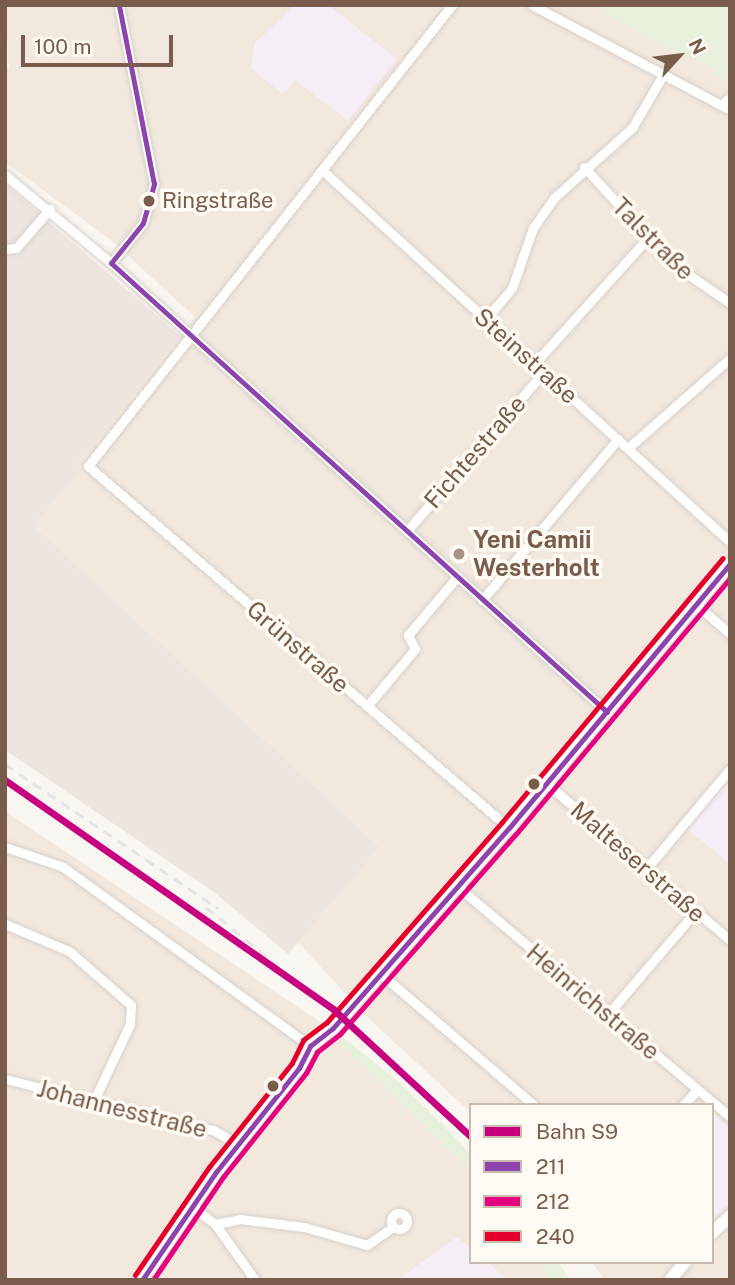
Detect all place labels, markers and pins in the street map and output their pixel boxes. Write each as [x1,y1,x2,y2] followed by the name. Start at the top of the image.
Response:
[162,188,274,214] place label: Ringstraße
[142,194,156,208] marker: Ringstraße
[473,526,600,582] place label: Yeni Camii Westerholt
[451,546,467,562] marker: Yeni Camii Westerholt
[527,777,541,791] unlabelled marker
[266,1079,280,1093] unlabelled marker

